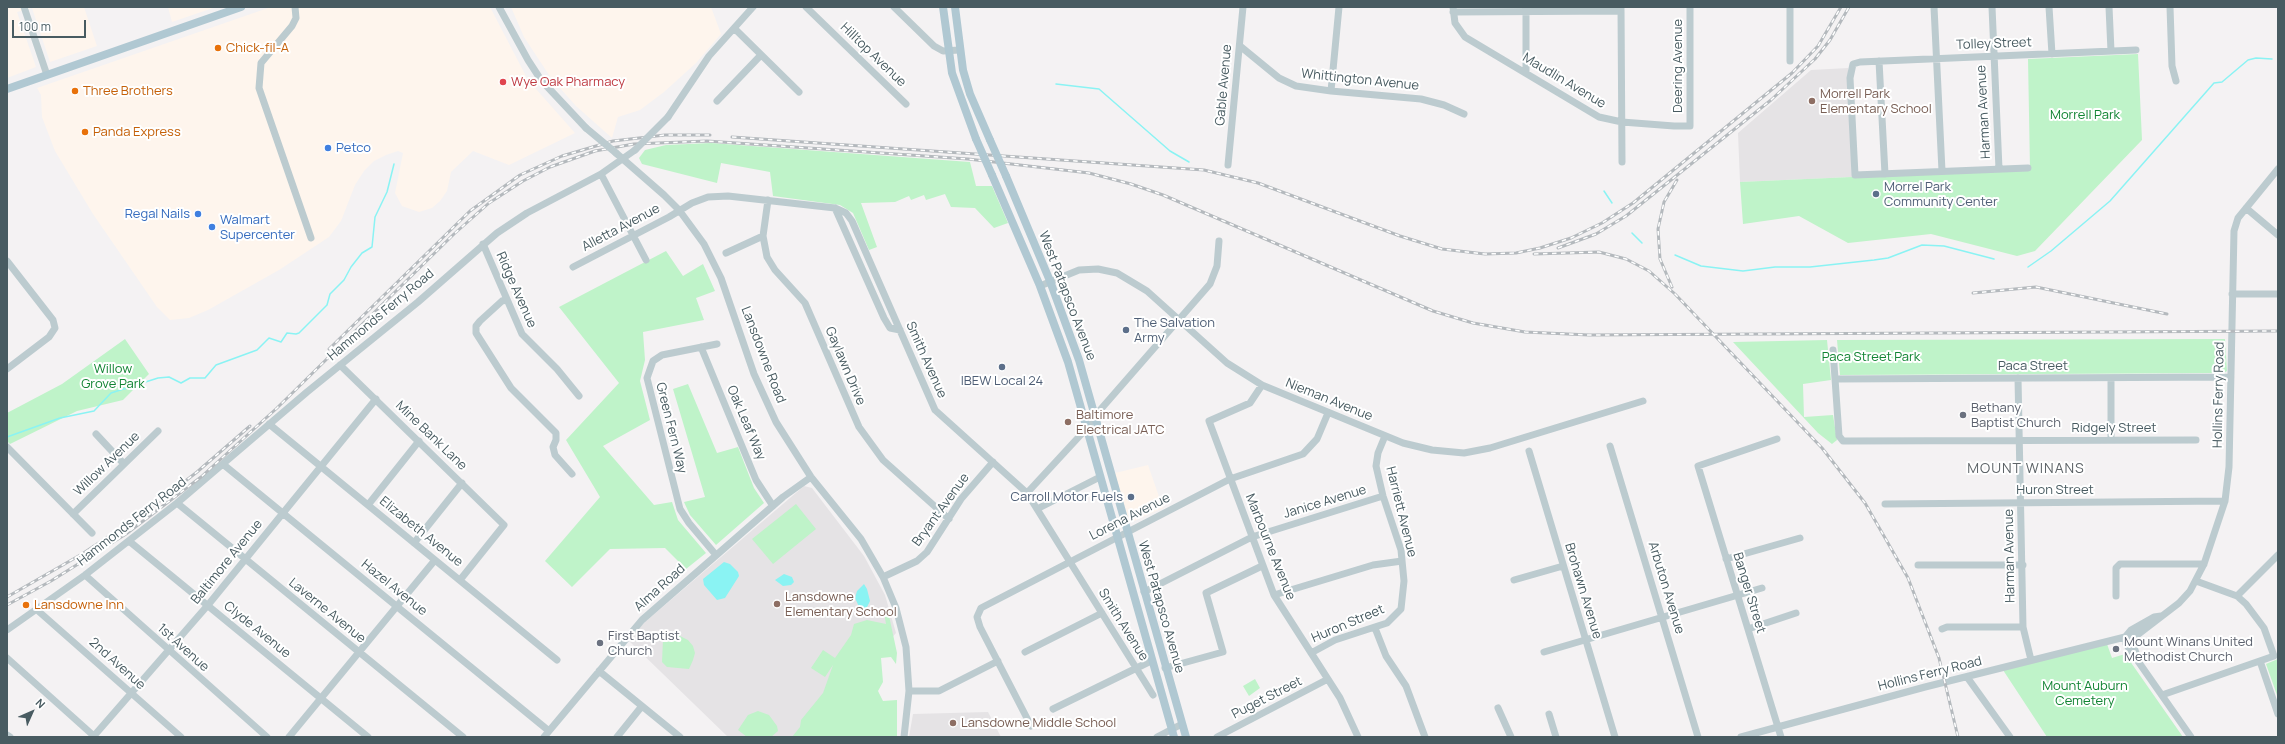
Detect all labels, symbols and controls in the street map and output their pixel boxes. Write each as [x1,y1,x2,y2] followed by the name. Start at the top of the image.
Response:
[14,12,88,38] scale bar
[19,18,51,35] text: 100 m
[1670,19,1686,113] street label: Deering Avenue
[837,20,909,90] street label: Hilltop Avenue
[1956,35,2032,53] street label: Tolley Street
[226,40,289,56] place label: Chick-fil-A
[213,43,223,53] marker: Chick-fil-A
[1213,44,1235,126] street label: Gable Avenue
[1519,50,1609,112] street label: Maudlin Avenue
[1974,65,1994,159] street label: Harman Avenue
[1300,66,1420,94] street label: Whittington Avenue
[511,74,625,90] place label: Wye Oak Pharmacy
[498,77,508,87] marker: Wye Oak Pharmacy
[83,83,173,99] place label: Three Brothers
[70,86,80,96] marker: Three Brothers
[1820,86,1932,117] place label: Morrell Park Elementary School
[1807,96,1817,106] marker: Morrell Park Elementary School
[2050,107,2120,123] park label: Morrell Park
[93,124,181,140] place label: Panda Express
[80,127,90,137] marker: Panda Express
[336,140,371,156] place label: Petco
[323,143,333,153] marker: Petco
[1884,179,1998,210] place label: Morrel Park Community Center
[1871,189,1881,199] marker: Morrel Park Community Center
[579,201,663,255] street label: Alletta Avenue
[125,206,190,222] place label: Regal Nails
[193,209,203,219] marker: Regal Nails
[220,212,295,243] place label: Walmart Supercenter
[207,222,217,232] marker: Walmart Supercenter
[1035,229,1099,363] street label: West Patapsco Avenue
[492,250,540,330] street label: Ridge Avenue
[325,266,437,364] street label: Hammonds Ferry Road
[737,304,789,406] street label: Lansdowne Road
[1134,315,1215,346] place label: The Salvation Army
[902,319,950,401] street label: Smith Avenue
[821,325,869,407] street label: Gaylawn Drive
[1121,325,1131,335] marker: The Salvation Army
[2210,342,2228,448] street label: Hollins Ferry Road
[1822,349,1920,365] park label: Paca Street Park
[1998,358,2068,374] street label: Paca Street
[81,361,145,392] park label: Willow Grove Park
[997,362,1007,372] marker: IBEW Local 24
[961,373,1043,389] place label: IBEW Local 24
[1283,375,1375,425] street label: Nieman Avenue
[652,381,690,475] street label: Green Fern Way
[723,383,769,463] street label: Oak Leaf Way
[392,398,470,474] street label: Mine Bank Lane
[1971,400,2061,431] place label: Bethany Baptist Church
[1076,407,1164,438] place label: Baltimore Electrical JATC
[1958,410,1968,420] marker: Bethany Baptist Church
[1063,417,1073,427] marker: Baltimore Electrical JATC
[2072,420,2156,436] street label: Ridgely Street
[71,429,143,499] street label: Willow Avenue
[1967,461,2085,477] district label: MOUNT WINANS
[1382,465,1420,559] street label: Harriett Avenue
[909,470,973,550] street label: Bryant Avenue
[74,475,190,569] street label: Hammonds Ferry Road
[1282,482,1368,522] street label: Janice Avenue
[2016,482,2094,498] street label: Huron Street
[1011,489,1123,505] place label: Carroll Motor Fuels
[1087,490,1173,544] street label: Lorena Avenue
[1126,492,1136,502] marker: Carroll Motor Fuels
[1242,492,1298,602] street label: Marbourne Avenue
[376,494,466,570] street label: Elizabeth Avenue
[2001,509,2019,603] street label: Harman Avenue
[188,517,266,607] street label: Baltimore Avenue
[1135,539,1187,675] street label: West Patapsco Avenue
[1645,540,1687,636] street label: Arbuton Avenue
[1561,541,1605,641] street label: Brohawn Avenue
[1729,551,1769,635] street label: Banger Street
[358,557,430,619] street label: Hazel Avenue
[631,561,689,615] street label: Alma Road
[285,575,369,647] street label: Laverne Avenue
[1095,586,1151,664] street label: Smith Avenue
[785,589,897,620] place label: Lansdowne Elementary School
[34,597,124,613] place label: Lansdowne Inn
[220,598,294,662] street label: Clyde Avenue
[772,599,782,609] marker: Lansdowne Elementary School
[21,600,31,610] marker: Lansdowne Inn
[1309,602,1387,646] street label: Huron Street
[154,621,212,675] street label: 1st Avenue
[608,628,680,659] place label: First Baptist Church
[2124,634,2253,665] place label: Mount Winans United Methodist Church
[86,635,148,693] street label: 2nd Avenue
[595,638,605,648] marker: First Baptist Church
[2111,644,2121,654] marker: Mount Winans United Methodist Church
[1877,654,1983,694] street label: Hollins Ferry Road
[1229,674,1305,722] street label: Puget Street
[2042,678,2128,709] park label: Mount Auburn Cemetery
[12,692,52,732] north arrow
[33,695,49,711] text: N
[961,715,1116,731] place label: Lansdowne Middle School
[948,718,958,728] marker: Lansdowne Middle School

